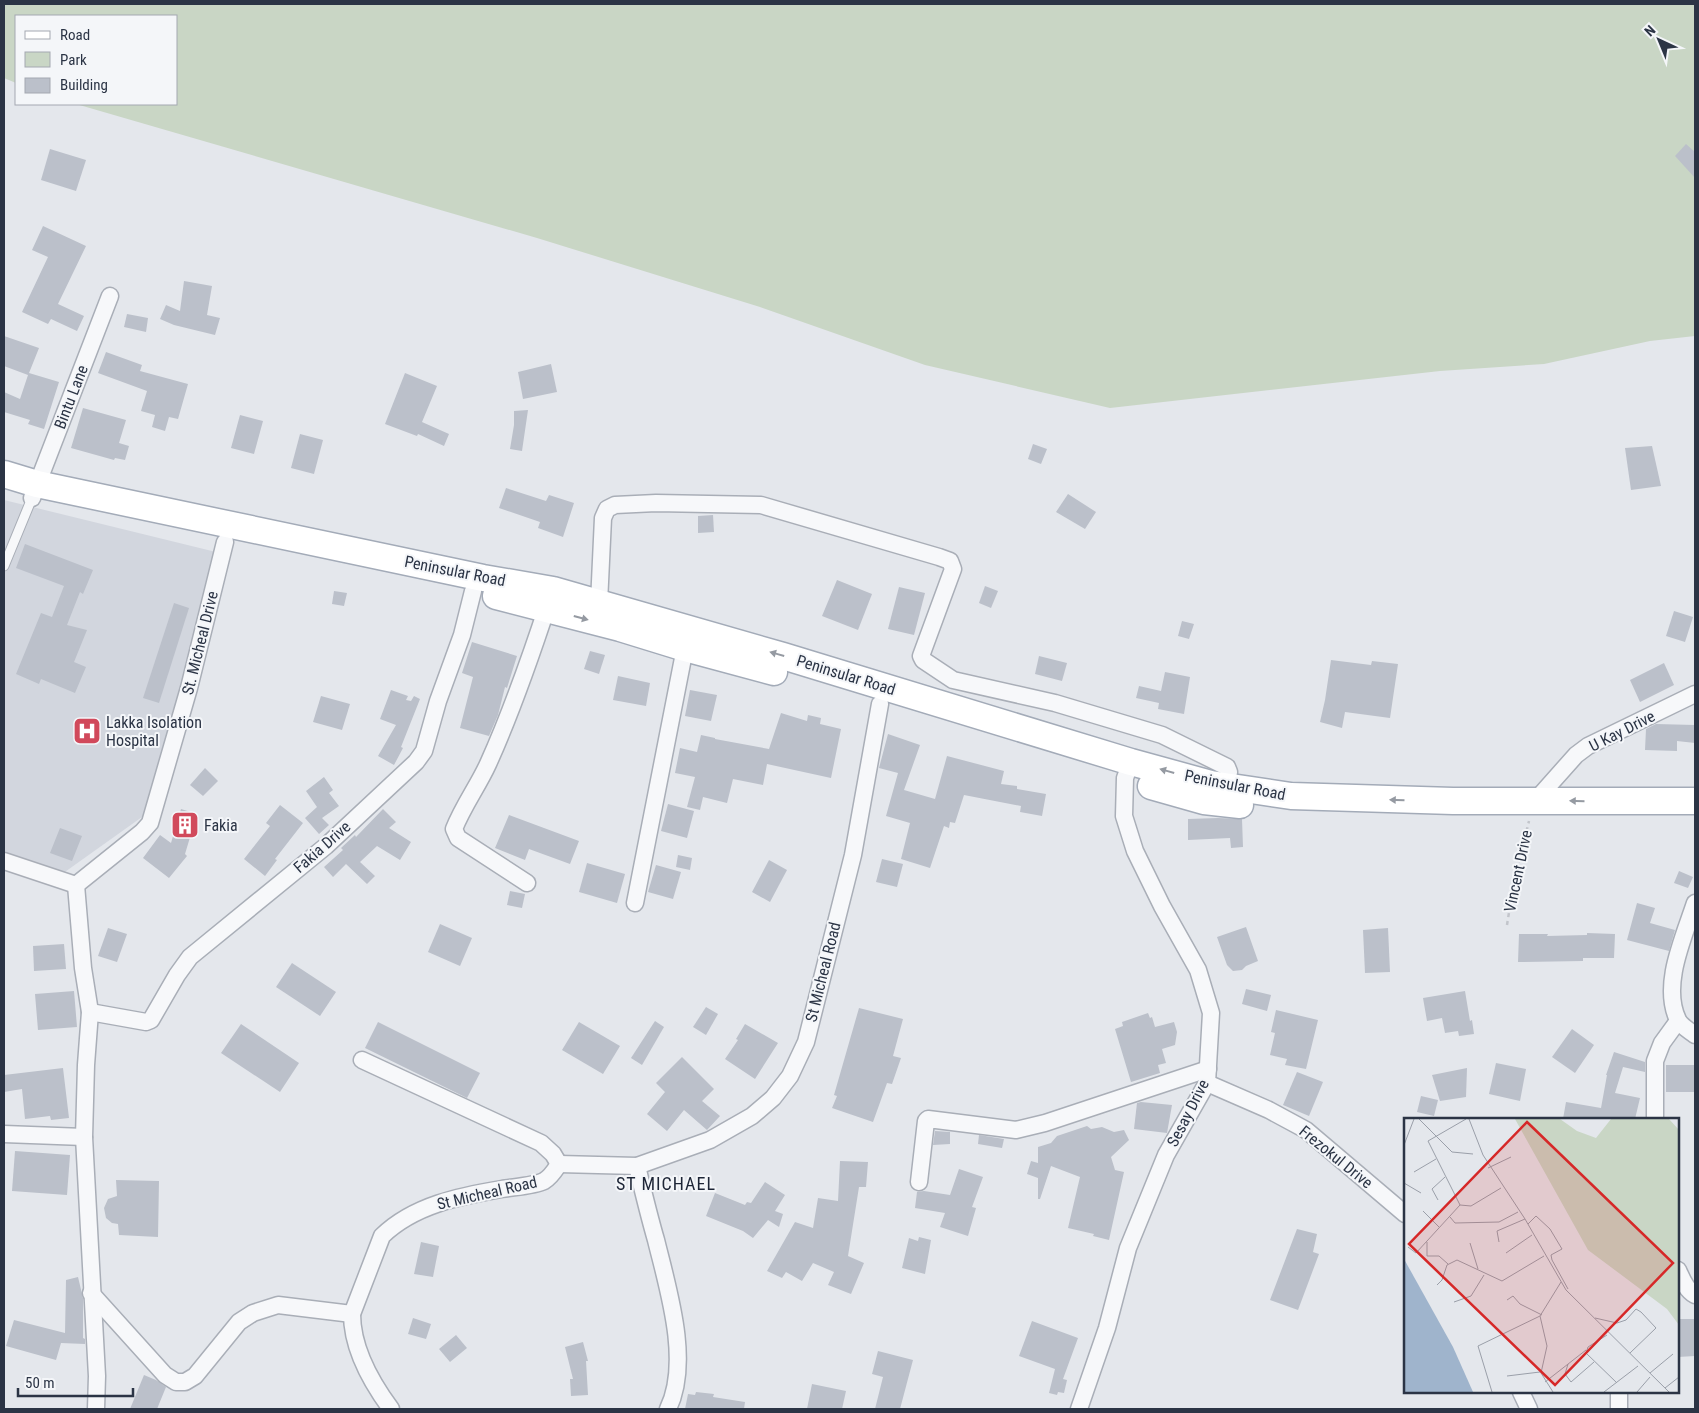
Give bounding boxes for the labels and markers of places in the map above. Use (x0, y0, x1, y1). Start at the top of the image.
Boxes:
place label: Lakka Isolation Hospital (106, 713, 202, 750)
hospital icon: Lakka Isolation Hospital (72, 716, 102, 746)
building icon: Fakia (170, 810, 200, 840)
place label: Fakia (204, 816, 238, 835)

